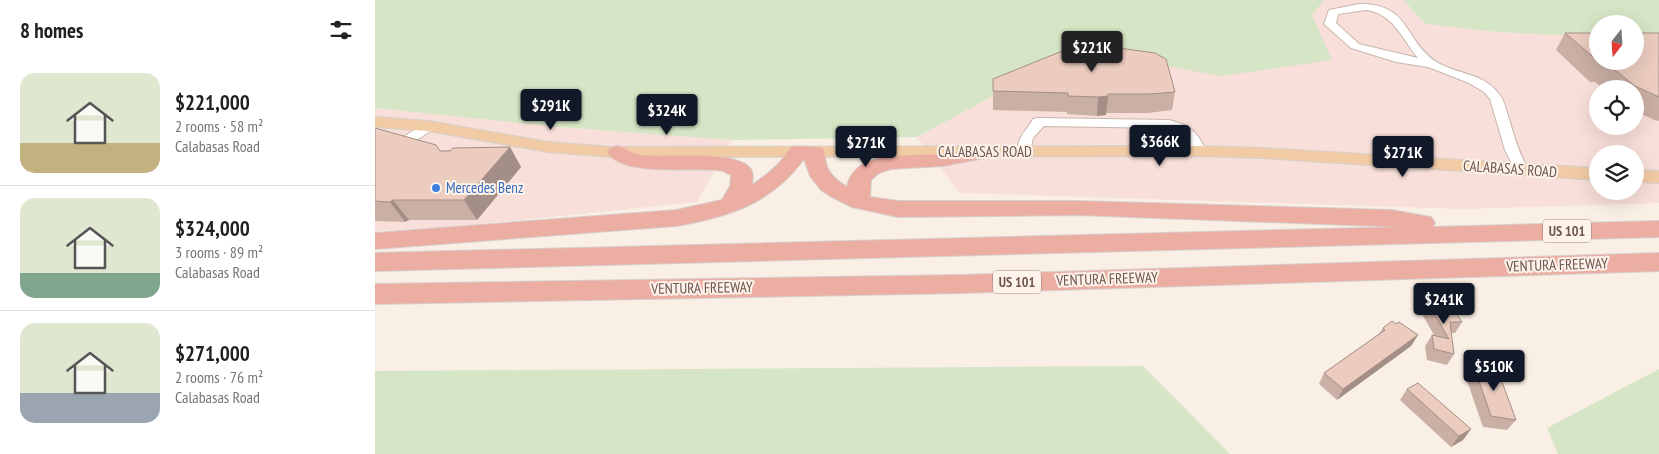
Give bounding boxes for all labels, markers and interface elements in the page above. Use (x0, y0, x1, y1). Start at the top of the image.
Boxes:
north arrow (1589, 15, 1644, 70)
map controls (1589, 15, 1644, 200)
icon: filters (327, 16, 355, 44)
text: 8 homes (20, 17, 83, 44)
pin: $221K (1057, 30, 1127, 73)
text: $221K (1073, 37, 1111, 57)
button: locate (1589, 80, 1644, 135)
pin: $291K (516, 88, 586, 131)
text: $221,000 (175, 89, 250, 116)
icon: home (60, 93, 120, 153)
pin: $324K (632, 94, 702, 136)
text: $291K (532, 95, 570, 115)
text: $324K (648, 100, 686, 120)
text: 2 rooms · 58 m² (175, 116, 263, 136)
pin: $366K (1125, 124, 1195, 167)
pin: $271K (831, 126, 901, 168)
text: $366K (1141, 131, 1179, 151)
text: $271K (847, 132, 885, 152)
text: Calabasas Road (175, 136, 260, 156)
pin: $271K (1368, 136, 1438, 178)
street label: CALABASAS ROAD (938, 142, 1032, 161)
text: $271K (1384, 142, 1422, 162)
button: layers (1589, 145, 1644, 200)
street label: CALABASAS ROAD (1463, 156, 1558, 181)
place label: Mercedes Benz (446, 178, 523, 197)
marker: Mercedes Benz (430, 182, 442, 194)
text: $324,000 (175, 215, 250, 242)
icon: home (60, 218, 120, 278)
road number: US 101 (1543, 220, 1591, 242)
text: 3 rooms · 89 m² (175, 242, 263, 262)
street label: VENTURA FREEWAY (1505, 253, 1608, 276)
text: Calabasas Road (175, 262, 260, 282)
street label: VENTURA FREEWAY (1055, 267, 1158, 290)
road number: US 101 (993, 270, 1041, 294)
street label: VENTURA FREEWAY (650, 277, 753, 298)
pin: $241K (1409, 282, 1479, 325)
text: $241K (1425, 289, 1463, 309)
text: $271,000 (175, 340, 250, 367)
icon: home (60, 343, 120, 403)
pin: $510K (1459, 350, 1529, 392)
text: $510K (1475, 356, 1513, 376)
text: 2 rooms · 76 m² (175, 367, 263, 387)
text: Calabasas Road (175, 387, 260, 407)

